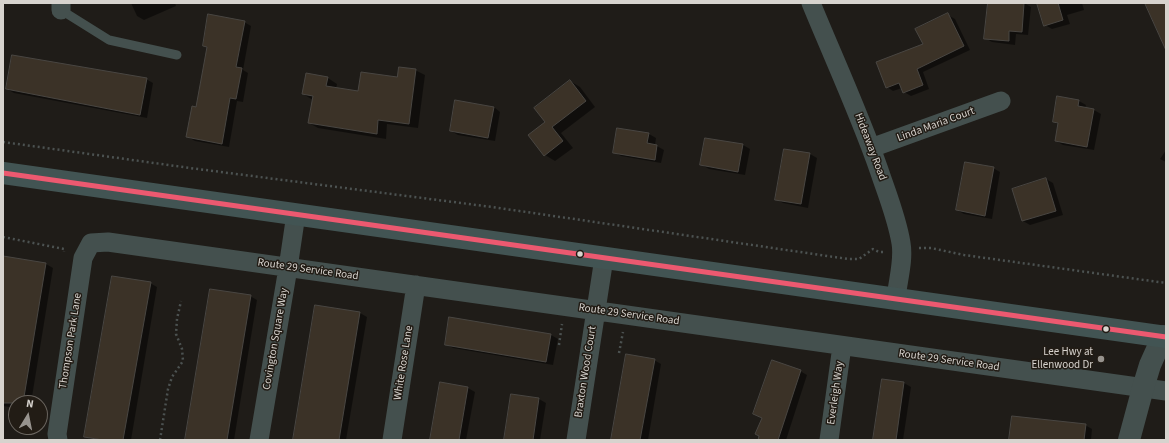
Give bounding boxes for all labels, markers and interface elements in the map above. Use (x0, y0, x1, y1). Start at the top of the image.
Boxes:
street label: Linda Maria Court (895, 105, 977, 145)
street label: Hideaway Road (851, 111, 889, 183)
unlabelled marker (575, 249, 585, 259)
street label: Route 29 Service Road (257, 256, 359, 284)
street label: Covington Square Way (261, 287, 291, 391)
street label: Thompson Park Lane (57, 292, 85, 390)
street label: Route 29 Service Road (578, 301, 680, 329)
unlabelled marker (1101, 324, 1111, 334)
street label: White Rose Lane (392, 325, 416, 401)
street label: Braxton Wood Court (572, 325, 600, 419)
place label: Lee Hwy at Ellenwood Dr (1031, 346, 1093, 372)
street label: Route 29 Service Road (898, 347, 1000, 375)
marker: Lee Hwy at Ellenwood Dr (1096, 354, 1106, 364)
street label: Everleigh Way (825, 360, 847, 426)
north arrow (8, 395, 48, 435)
text: N (25, 396, 35, 412)

